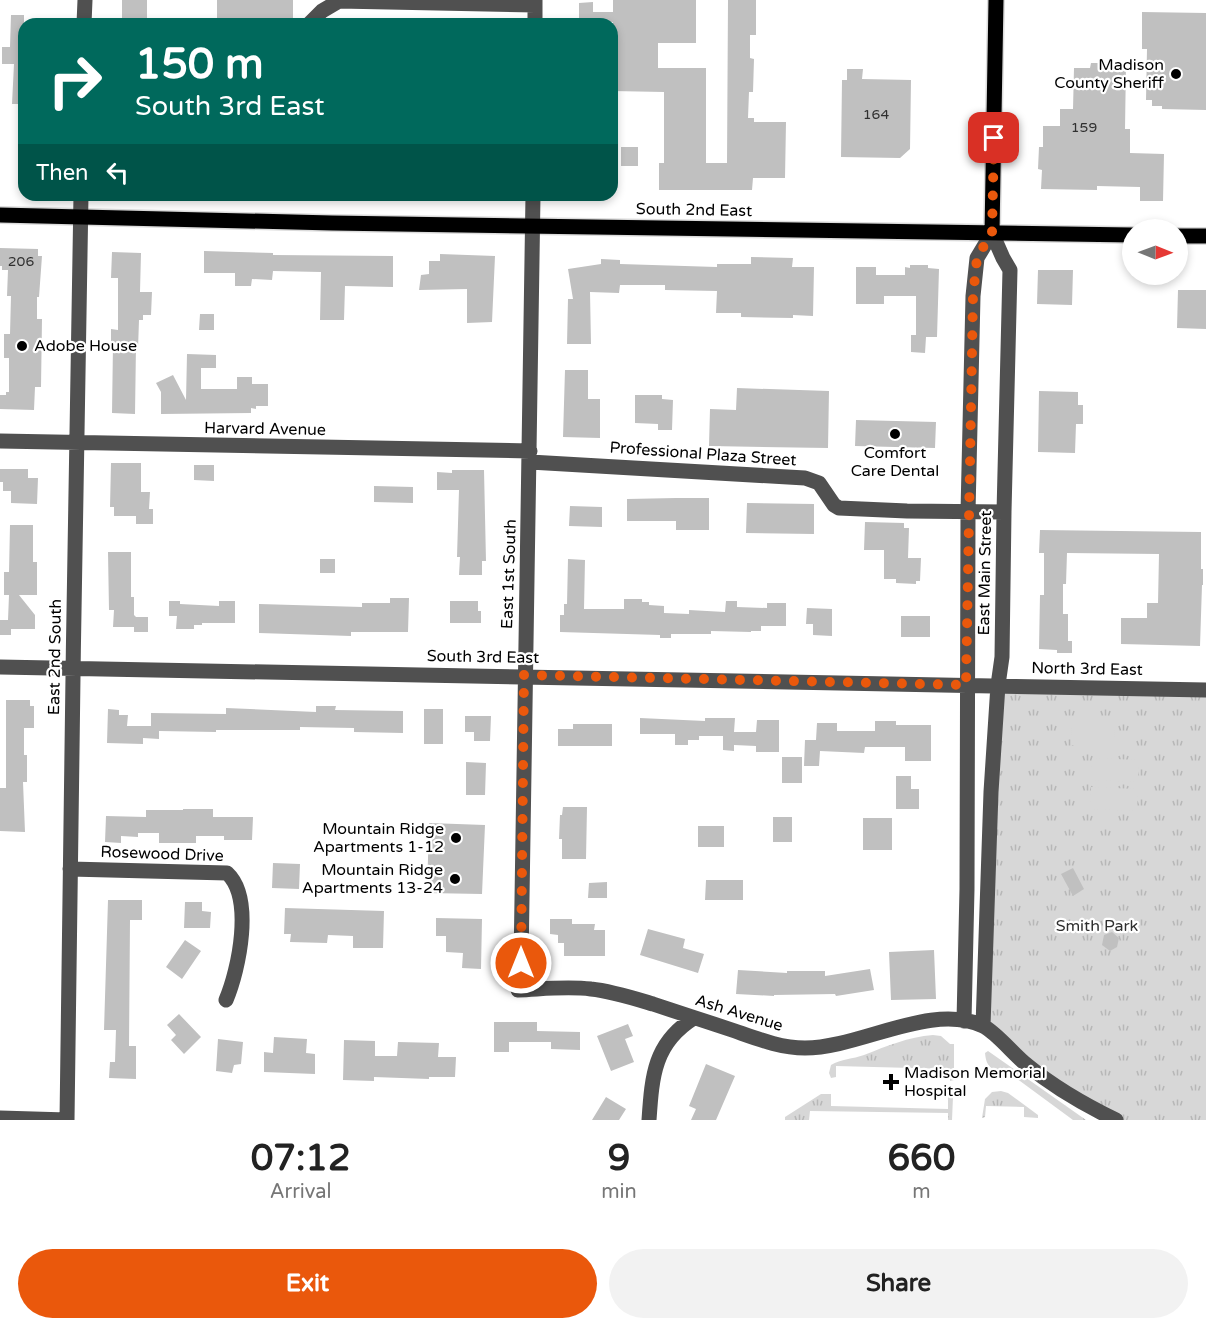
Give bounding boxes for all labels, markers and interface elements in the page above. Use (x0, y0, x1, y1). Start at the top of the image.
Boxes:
text: 150 m (135, 39, 264, 90)
icon: right (36, 42, 114, 120)
place label: Madison County Sheriff (1054, 55, 1165, 93)
marker: Madison County Sheriff (1169, 67, 1183, 81)
text: South 3rd East (135, 90, 325, 123)
house number: 164 (863, 106, 889, 123)
pin (968, 112, 1019, 163)
house number: 159 (1071, 119, 1097, 136)
icon: arrive (977, 121, 1010, 154)
icon: left (101, 156, 134, 189)
text: Then (36, 160, 89, 186)
street label: South 2nd East (636, 199, 752, 221)
north arrow (1122, 219, 1188, 285)
map controls (1122, 219, 1188, 285)
house number: 206 (8, 253, 34, 270)
place label: Adobe House (34, 336, 137, 356)
marker: Adobe House (15, 339, 29, 353)
street label: Harvard Avenue (204, 418, 326, 440)
marker: Comfort Care Dental (888, 427, 902, 441)
street label: Professional Plaza Street (609, 437, 797, 471)
place label: Comfort Care Dental (851, 443, 939, 481)
street label: East Main Street (974, 510, 996, 636)
street label: East 1st South (497, 519, 521, 629)
street label: East 2nd South (44, 599, 66, 715)
street label: South 3rd East (427, 646, 539, 668)
street label: North 3rd East (1031, 658, 1143, 680)
place label: Mountain Ridge Apartments 1-12 (313, 819, 444, 857)
marker: Mountain Ridge Apartments 1-12 (449, 831, 463, 845)
street label: Rosewood Drive (100, 842, 224, 866)
place label: Mountain Ridge Apartments 13-24 (302, 860, 443, 898)
marker: Mountain Ridge Apartments 13-24 (448, 872, 462, 886)
park label: Smith Park (1056, 916, 1139, 936)
position arrow (489, 931, 553, 995)
street label: Ash Avenue (693, 990, 785, 1036)
place label: Madison Memorial Hospital (904, 1063, 1046, 1101)
marker: Madison Memorial Hospital (882, 1073, 900, 1091)
text: 07:12 (251, 1137, 351, 1180)
text: 9 (608, 1137, 630, 1180)
text: 660 (887, 1137, 955, 1180)
text: Arrival (270, 1180, 332, 1204)
text: min (601, 1180, 637, 1204)
text: m (912, 1180, 931, 1204)
button: Exit (18, 1249, 597, 1318)
button: Share (609, 1249, 1188, 1318)

